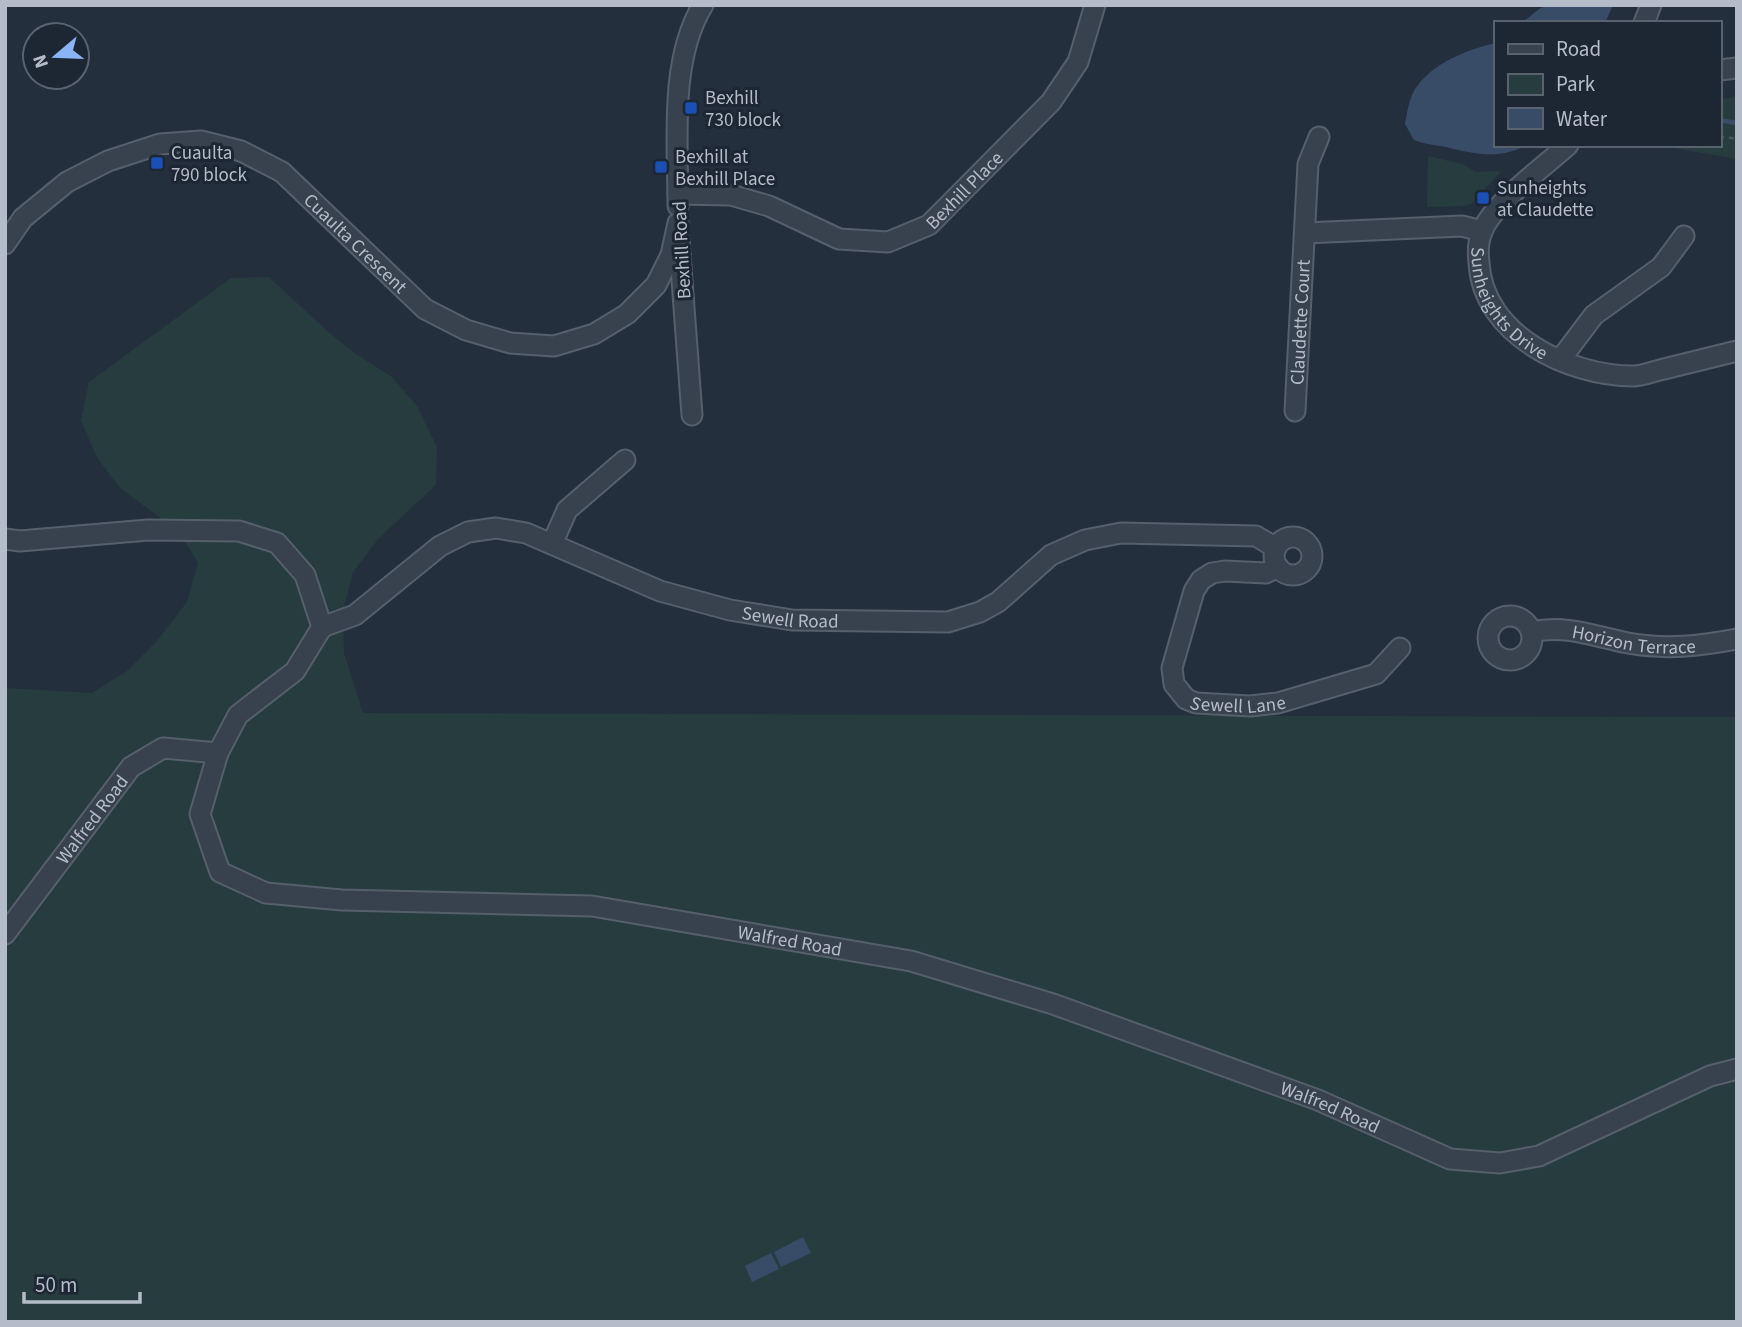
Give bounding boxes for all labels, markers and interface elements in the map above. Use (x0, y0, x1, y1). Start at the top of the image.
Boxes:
north arrow (21, 21, 91, 91)
legend (1494, 21, 1721, 147)
text: Road (1556, 34, 1601, 64)
text: N (27, 51, 56, 71)
text: Park (1556, 69, 1596, 99)
place label: Bexhill 730 block (705, 85, 781, 134)
marker: Bexhill 730 block (683, 100, 699, 116)
text: Water (1556, 104, 1608, 134)
place label: Cuaulta 790 block (171, 140, 247, 189)
place label: Bexhill at Bexhill Place (675, 144, 775, 193)
street label: Bexhill Place (920, 146, 1010, 236)
marker: Cuaulta 790 block (149, 155, 165, 171)
marker: Bexhill at Bexhill Place (653, 159, 669, 175)
place label: Sunheights at Claudette (1497, 175, 1594, 224)
street label: Cuaulta Crescent (297, 188, 413, 301)
marker: Sunheights at Claudette (1475, 190, 1491, 206)
street label: Bexhill Road (666, 200, 699, 300)
street label: Sunheights Drive (1463, 247, 1552, 367)
street label: Claudette Court (1284, 258, 1318, 386)
street label: Sewell Road (740, 600, 839, 636)
street label: Horizon Terrace (1570, 619, 1697, 662)
street label: Sewell Lane (1185, 689, 1289, 721)
street label: Walfred Road (50, 770, 136, 870)
street label: Walfred Road (735, 919, 844, 964)
street label: Walfred Road (1276, 1075, 1384, 1141)
scale bar (24, 1260, 140, 1304)
text: 50 m (35, 1270, 77, 1300)

